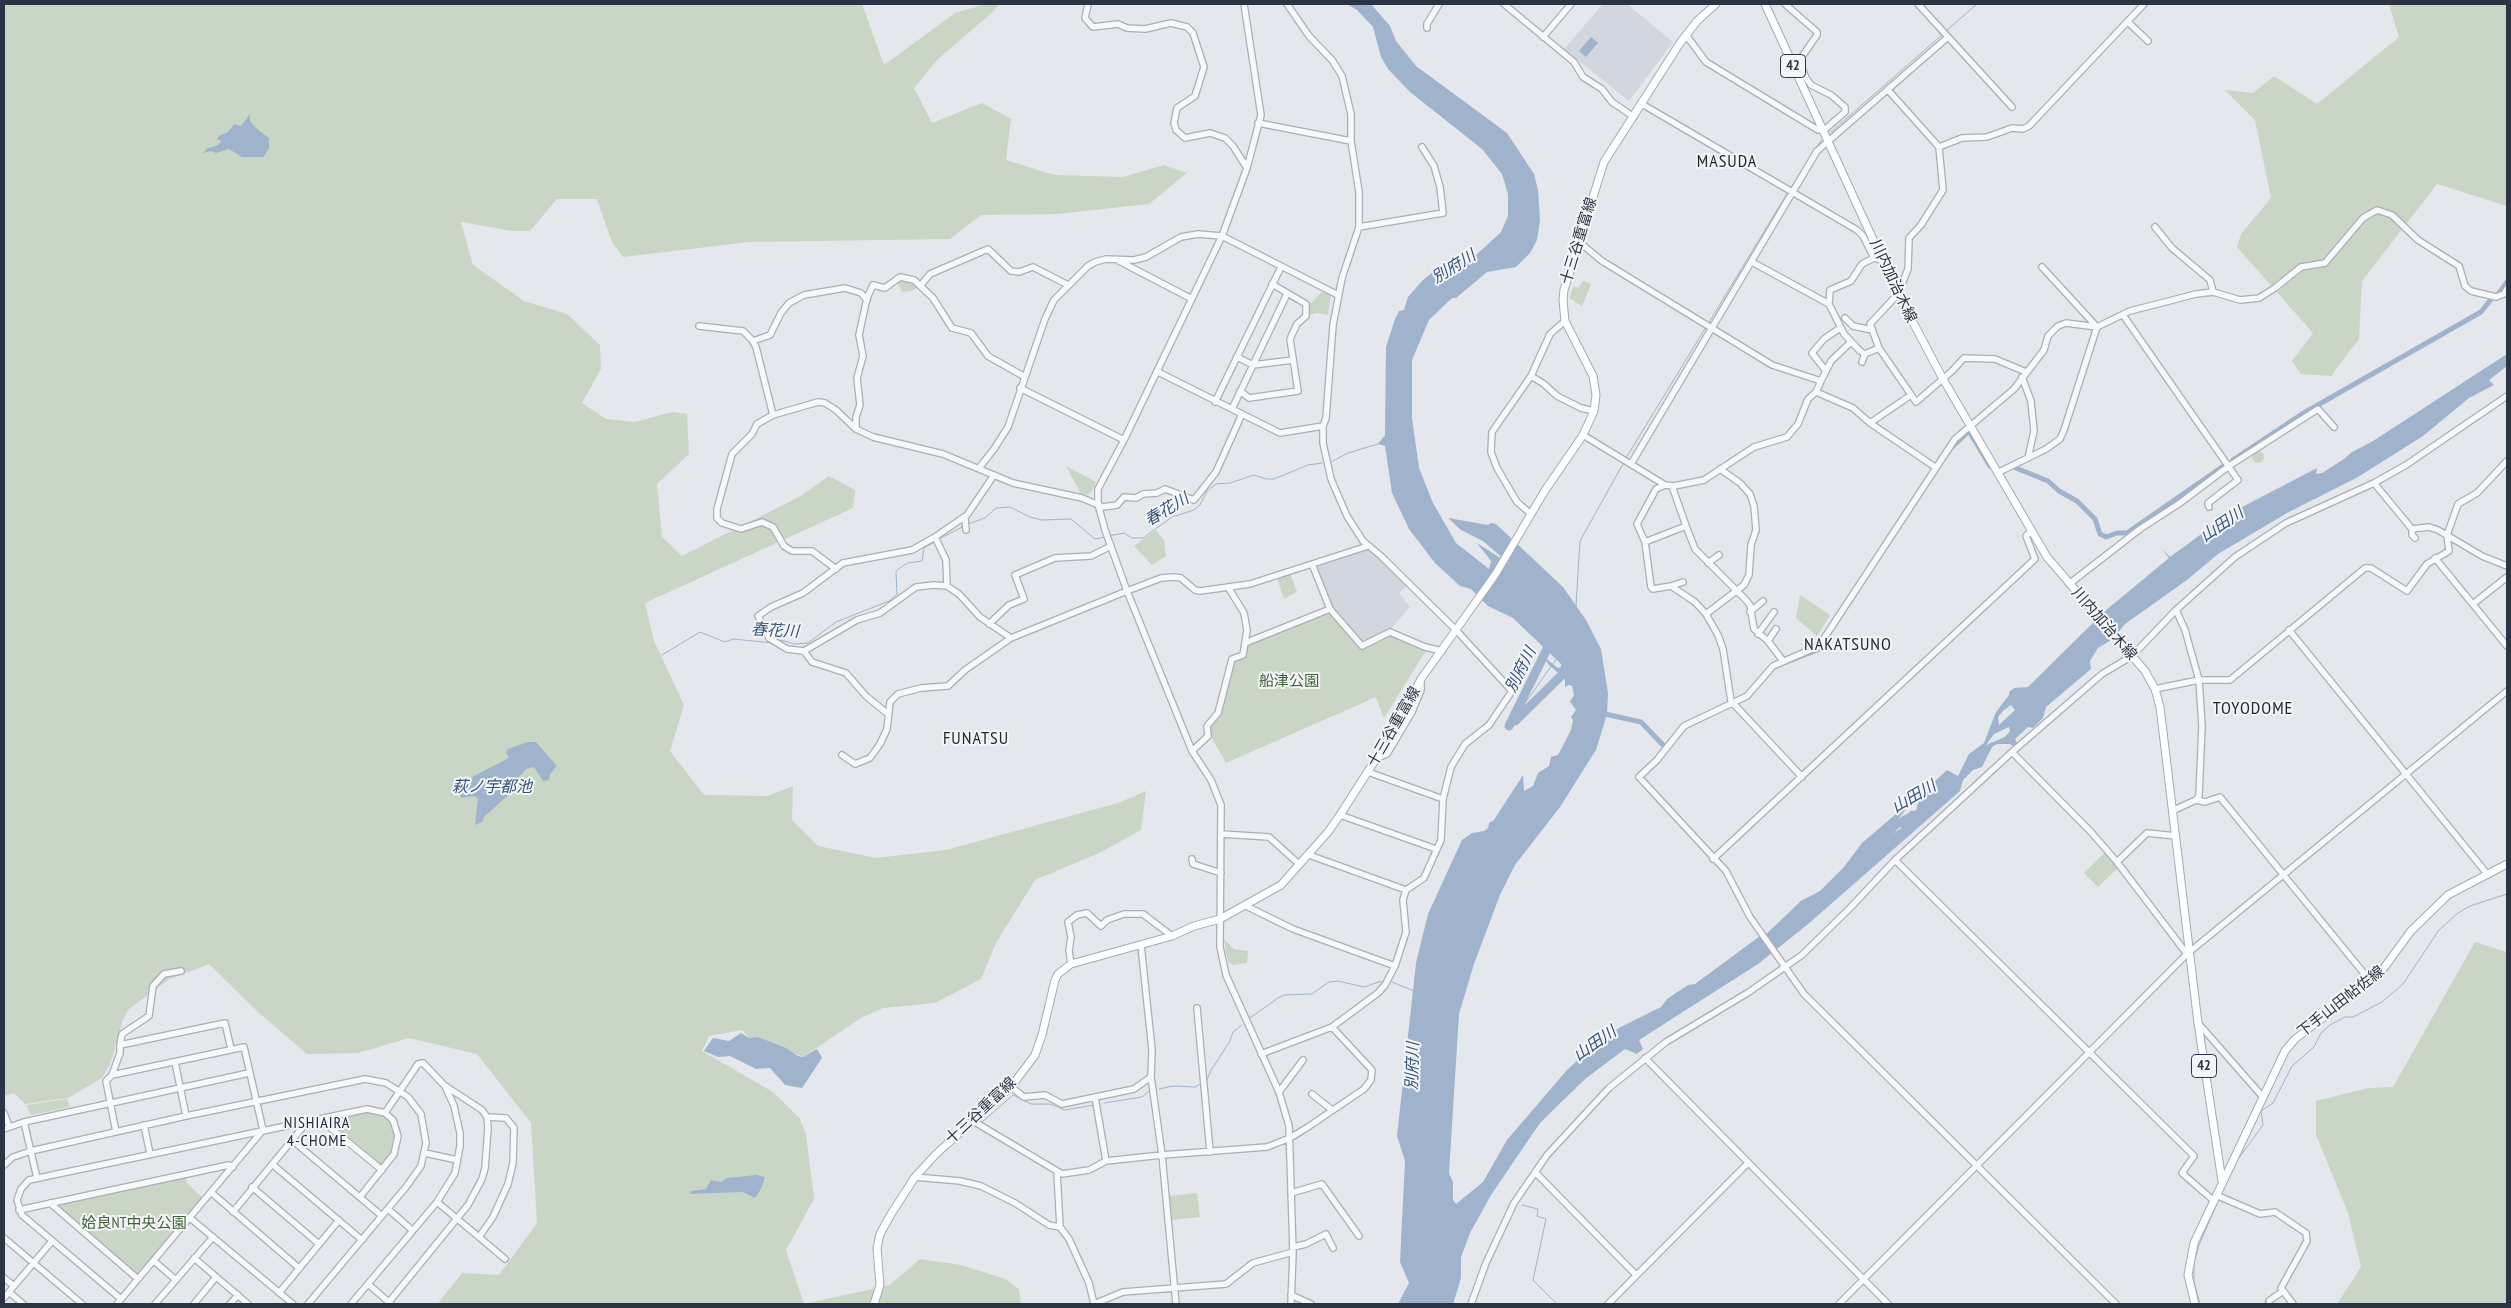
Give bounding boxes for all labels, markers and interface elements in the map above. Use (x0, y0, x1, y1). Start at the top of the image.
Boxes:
road number: 42 (1780, 54, 1806, 78)
district label: MASUDA (1696, 151, 1758, 173)
street label: 十三谷重富線 (1557, 195, 1601, 287)
street label: 川内加治木線 (1866, 236, 1920, 326)
water label: 別府川 (1429, 246, 1479, 288)
water label: 春花川 (1141, 489, 1193, 531)
water label: 山田川 (2197, 504, 2247, 546)
street label: 川内加治木線 (2068, 584, 2140, 664)
water label: 春花川 (751, 620, 799, 642)
district label: NAKATSUNO (1803, 634, 1893, 656)
water label: 別府川 (1502, 644, 1540, 696)
park label: 船津公園 (1259, 673, 1319, 691)
street label: 十三谷重富線 (1364, 684, 1424, 770)
district label: TOYODOME (2212, 698, 2294, 720)
district label: FUNATSU (942, 728, 1010, 750)
water label: 萩ノ宇都池 (452, 777, 532, 797)
water label: 山田川 (1888, 777, 1940, 817)
street label: 下手山田帖佐線 (2294, 963, 2388, 1041)
water label: 山田川 (1570, 1022, 1620, 1066)
water label: 別府川 (1403, 1042, 1423, 1090)
road number: 42 (2192, 1054, 2216, 1078)
street label: 十三谷重富線 (942, 1074, 1020, 1148)
district label: NISHIAIRA 4-CHOME (283, 1113, 351, 1151)
park label: 姶良NT中央公園 (82, 1215, 186, 1233)

